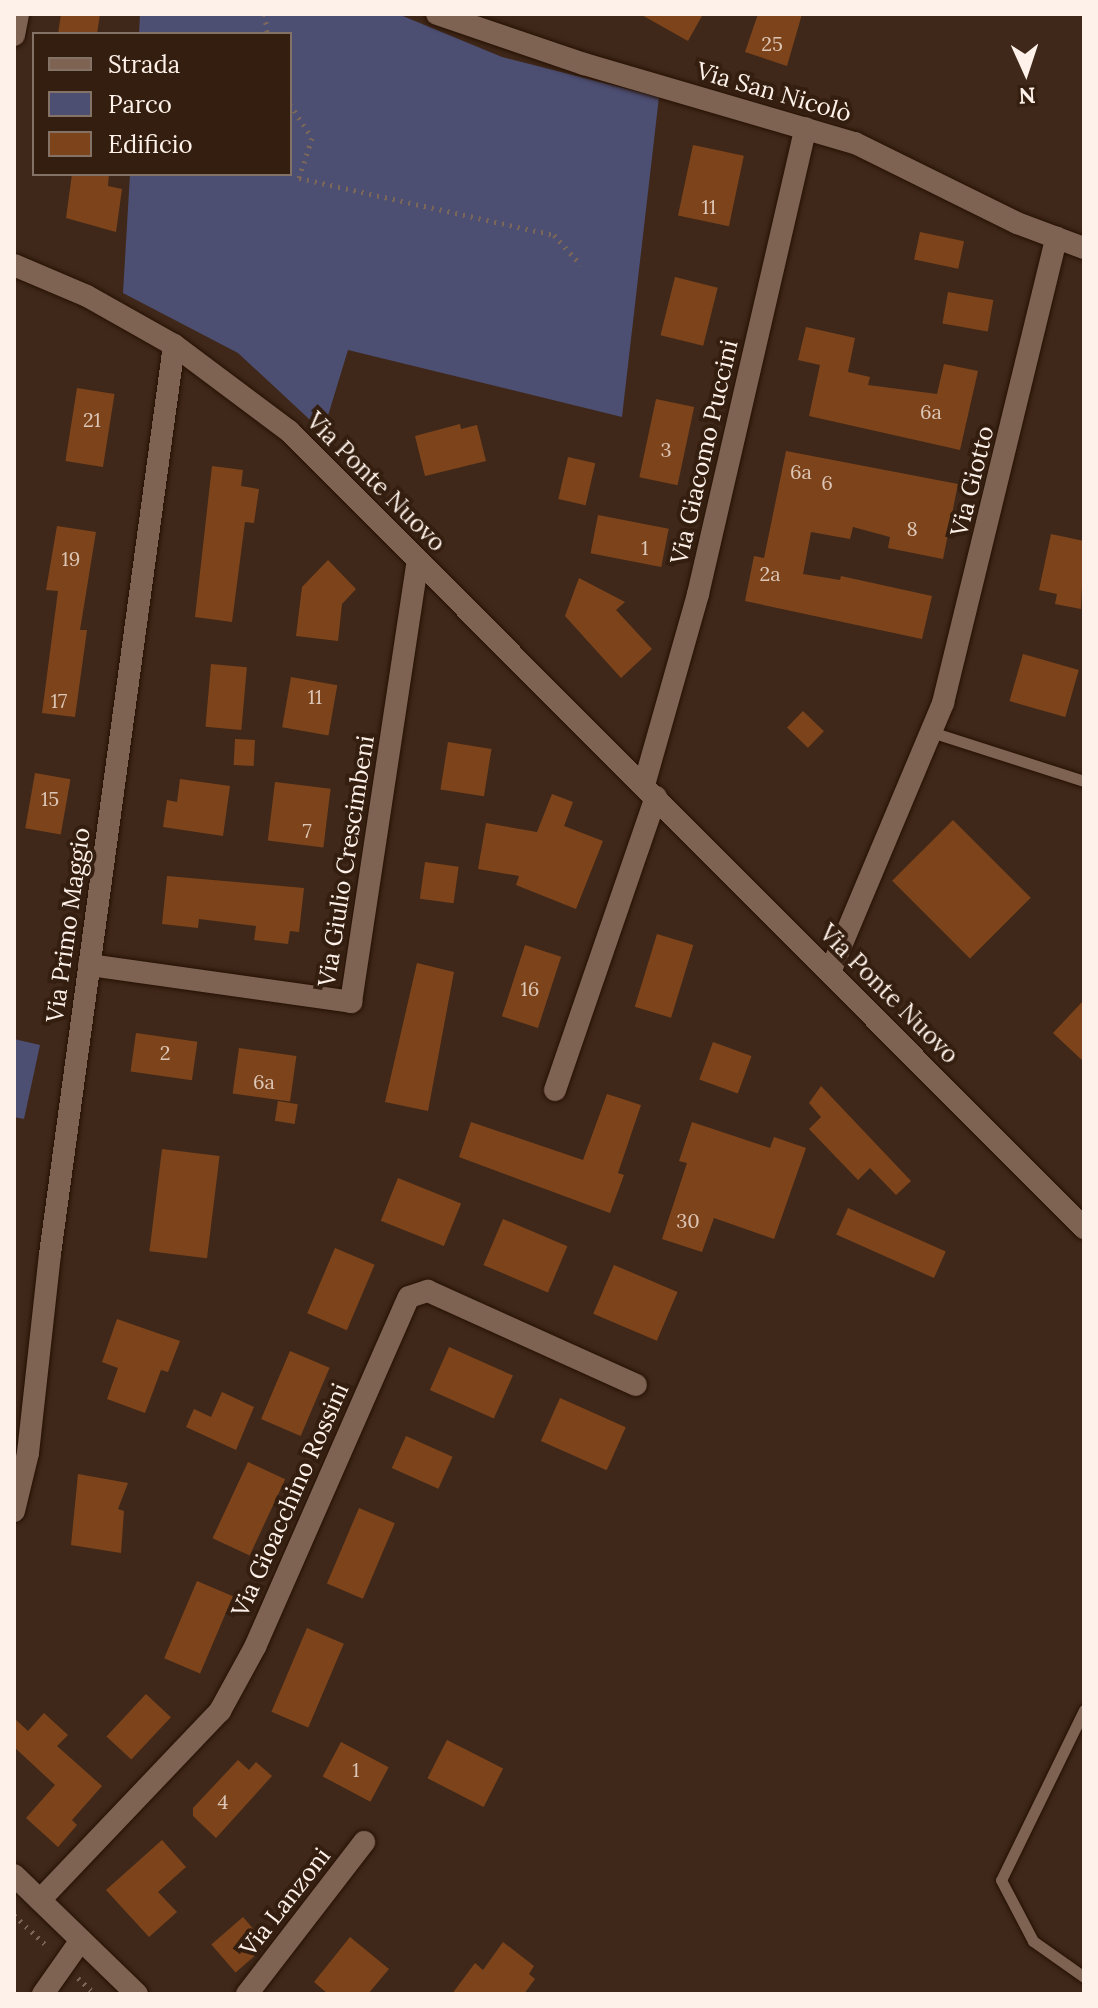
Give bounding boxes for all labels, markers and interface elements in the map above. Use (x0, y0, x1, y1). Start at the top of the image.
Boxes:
house number: 25 (761, 31, 783, 55)
legend (32, 32, 292, 176)
north arrow (986, 32, 1066, 112)
text: Strada (108, 49, 180, 80)
street label: Via San Nicolò (693, 56, 855, 128)
text: N (1018, 82, 1036, 110)
text: Parco (108, 89, 172, 120)
text: Edificio (108, 129, 193, 160)
house number: 11 (702, 194, 716, 218)
street label: Via Giacomo Puccini (664, 337, 744, 567)
house number: 6a (920, 399, 942, 423)
house number: 21 (83, 407, 101, 431)
street label: Via Ponte Nuovo (301, 407, 451, 557)
street label: Via Giotto (944, 423, 1000, 539)
house number: 3 (660, 437, 672, 461)
house number: 6a (790, 459, 812, 483)
house number: 6 (821, 470, 833, 494)
house number: 8 (906, 516, 918, 540)
house number: 1 (641, 535, 649, 559)
house number: 19 (62, 546, 80, 570)
house number: 2a (759, 561, 781, 585)
house number: 11 (308, 684, 322, 708)
house number: 17 (51, 688, 67, 712)
street label: Via Giulio Crescimbeni (312, 733, 380, 989)
house number: 15 (41, 786, 59, 810)
house number: 7 (302, 818, 312, 842)
street label: Via Primo Maggio (40, 826, 96, 1024)
street label: Via Ponte Nuovo (814, 919, 964, 1069)
house number: 16 (521, 976, 539, 1000)
house number: 2 (160, 1040, 170, 1064)
house number: 6a (253, 1069, 275, 1093)
house number: 30 (676, 1208, 700, 1232)
street label: Via Gioacchino Rossini (225, 1379, 355, 1621)
house number: 1 (352, 1757, 360, 1781)
house number: 4 (218, 1789, 228, 1813)
street label: Via Lanzoni (234, 1842, 336, 1962)

